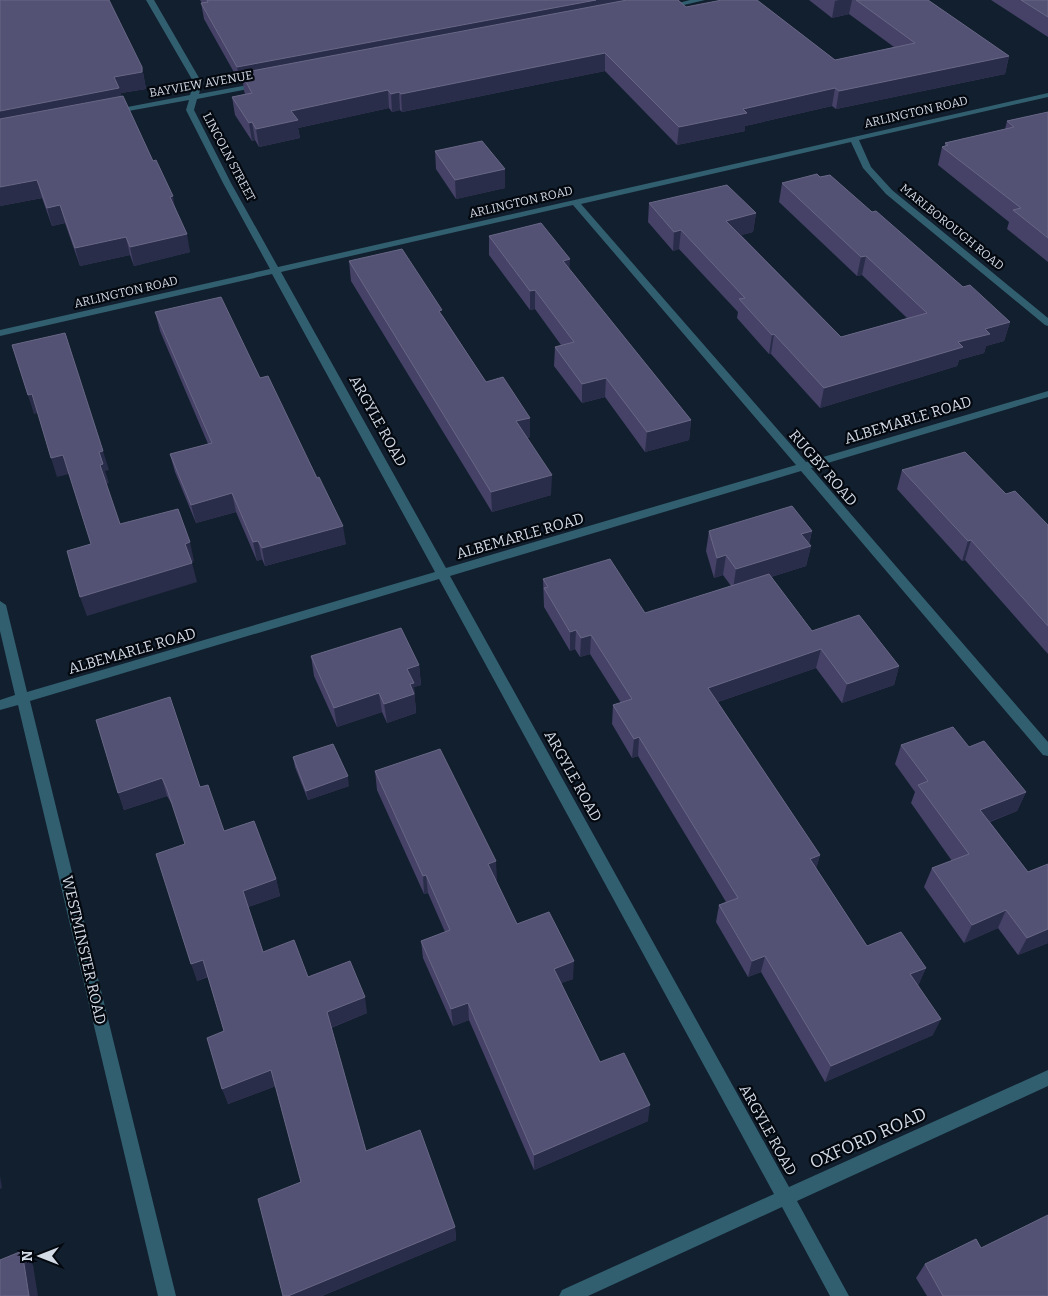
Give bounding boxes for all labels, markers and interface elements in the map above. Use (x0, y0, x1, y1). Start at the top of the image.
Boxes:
street label: BAYVIEW AVENUE (148, 68, 254, 100)
street label: ARLINGTON ROAD (863, 93, 969, 131)
street label: LINCOLN STREET (200, 110, 258, 204)
street label: MARLBOROUGH ROAD (897, 181, 1007, 273)
street label: ARLINGTON ROAD (468, 183, 574, 221)
street label: ARLINGTON ROAD (73, 273, 179, 311)
street label: ARGYLE ROAD (346, 372, 410, 470)
street label: ALBEMARLE ROAD (842, 392, 974, 448)
street label: RUGBY ROAD (785, 426, 861, 510)
street label: ALBEMARLE ROAD (454, 509, 586, 563)
street label: ALBEMARLE ROAD (66, 624, 198, 678)
street label: ARGYLE ROAD (541, 727, 605, 825)
street label: WESTMINSTER ROAD (58, 874, 110, 1026)
street label: ARGYLE ROAD (736, 1081, 800, 1179)
street label: OXFORD ROAD (806, 1102, 930, 1174)
north arrow (15, 1231, 65, 1281)
text: N (19, 1250, 36, 1261)

